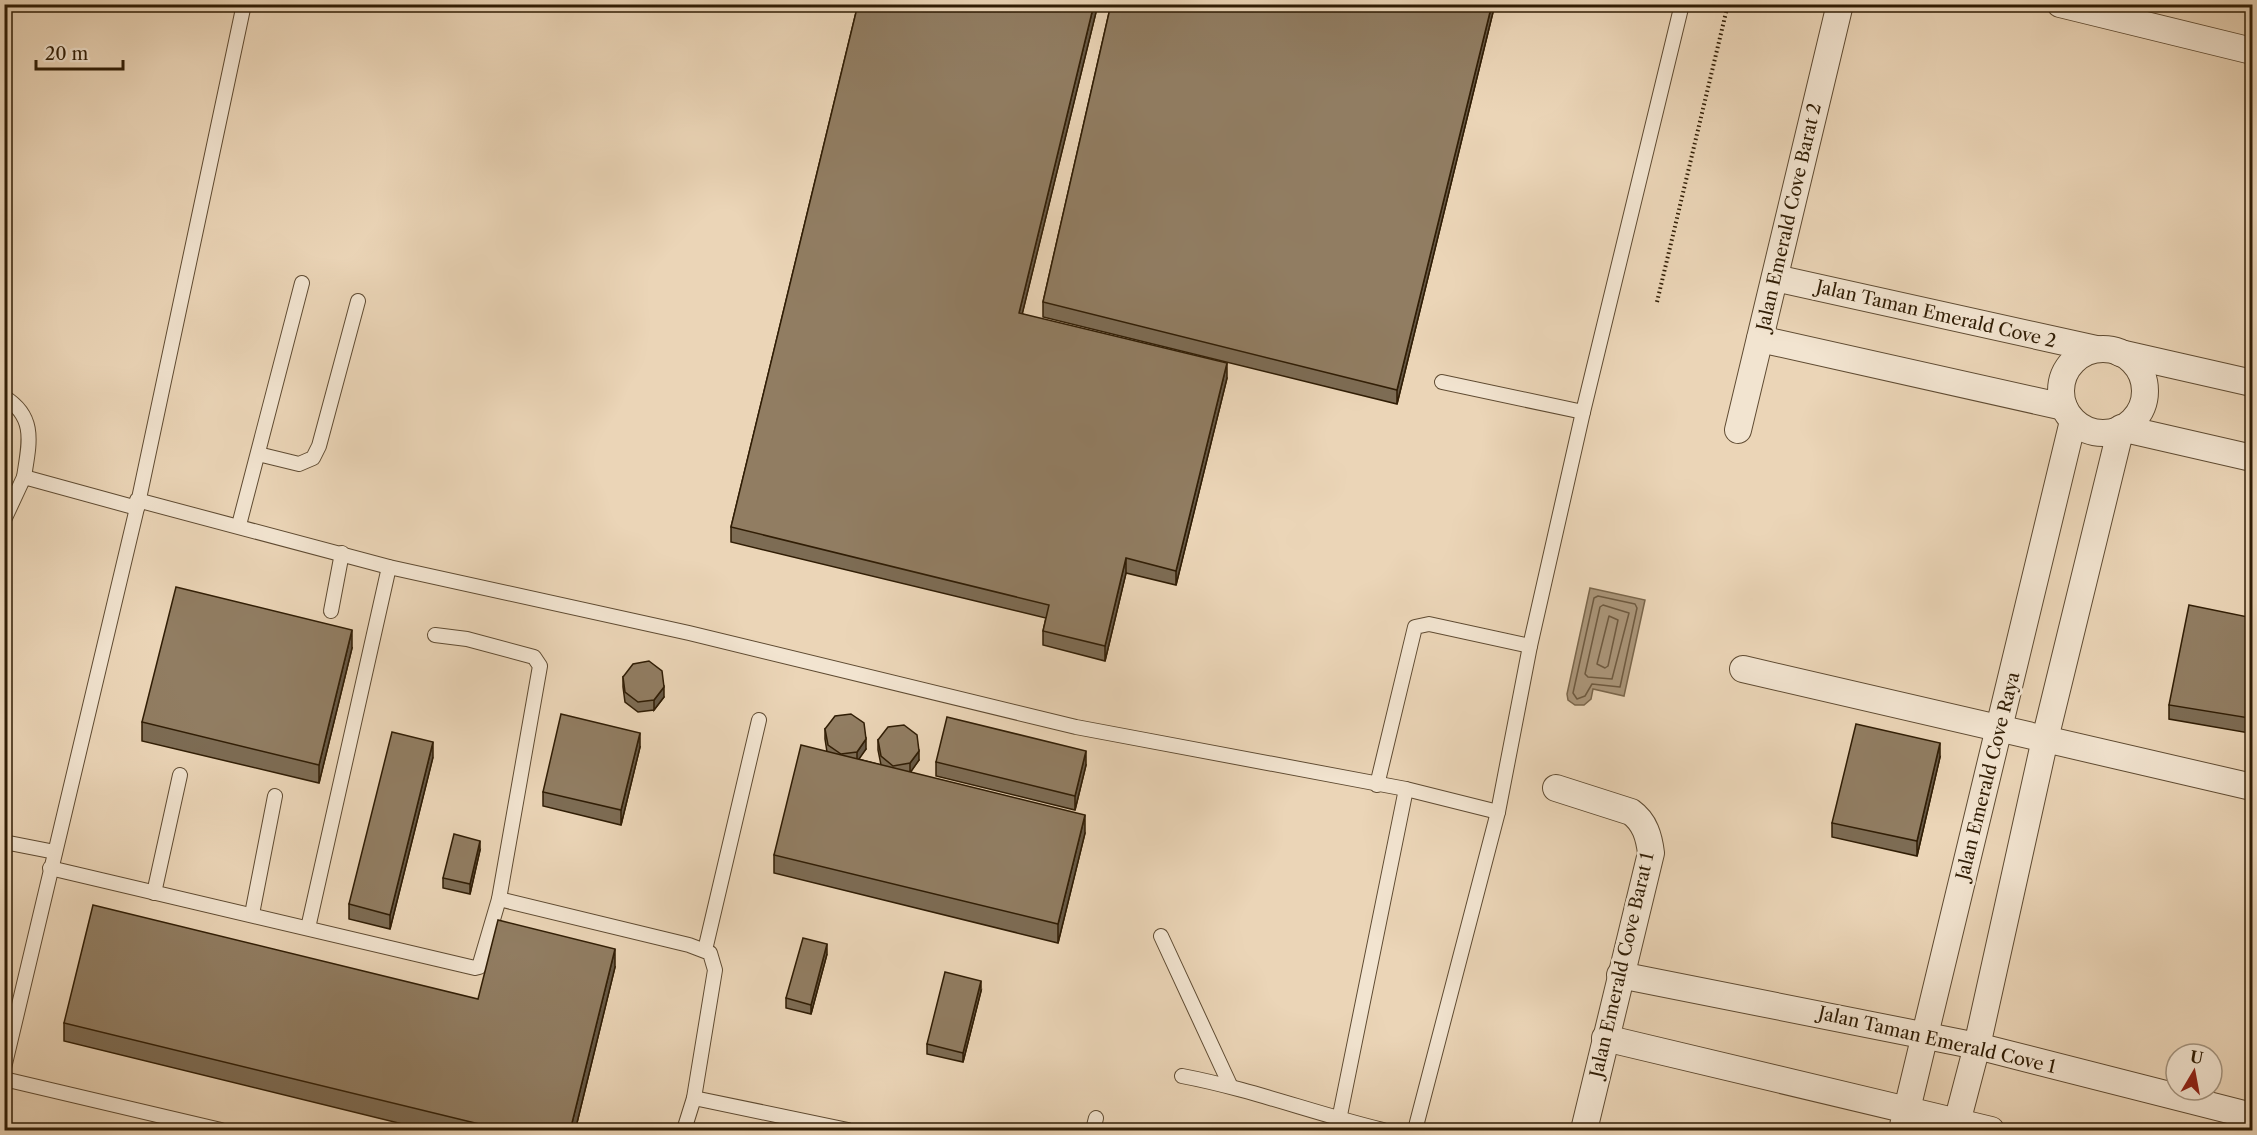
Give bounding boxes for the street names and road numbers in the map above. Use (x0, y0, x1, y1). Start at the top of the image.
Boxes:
street label: Jalan Emerald Cove Barat 2 (1751, 101, 1826, 336)
street label: Jalan Taman Emerald Cove 2 (1811, 275, 2058, 352)
street label: Jalan Emerald Cove Raya (1951, 669, 2025, 885)
street label: Jalan Emerald Cove Barat 1 (1585, 850, 1659, 1083)
street label: Jalan Taman Emerald Cove 1 (1813, 1001, 2058, 1078)

